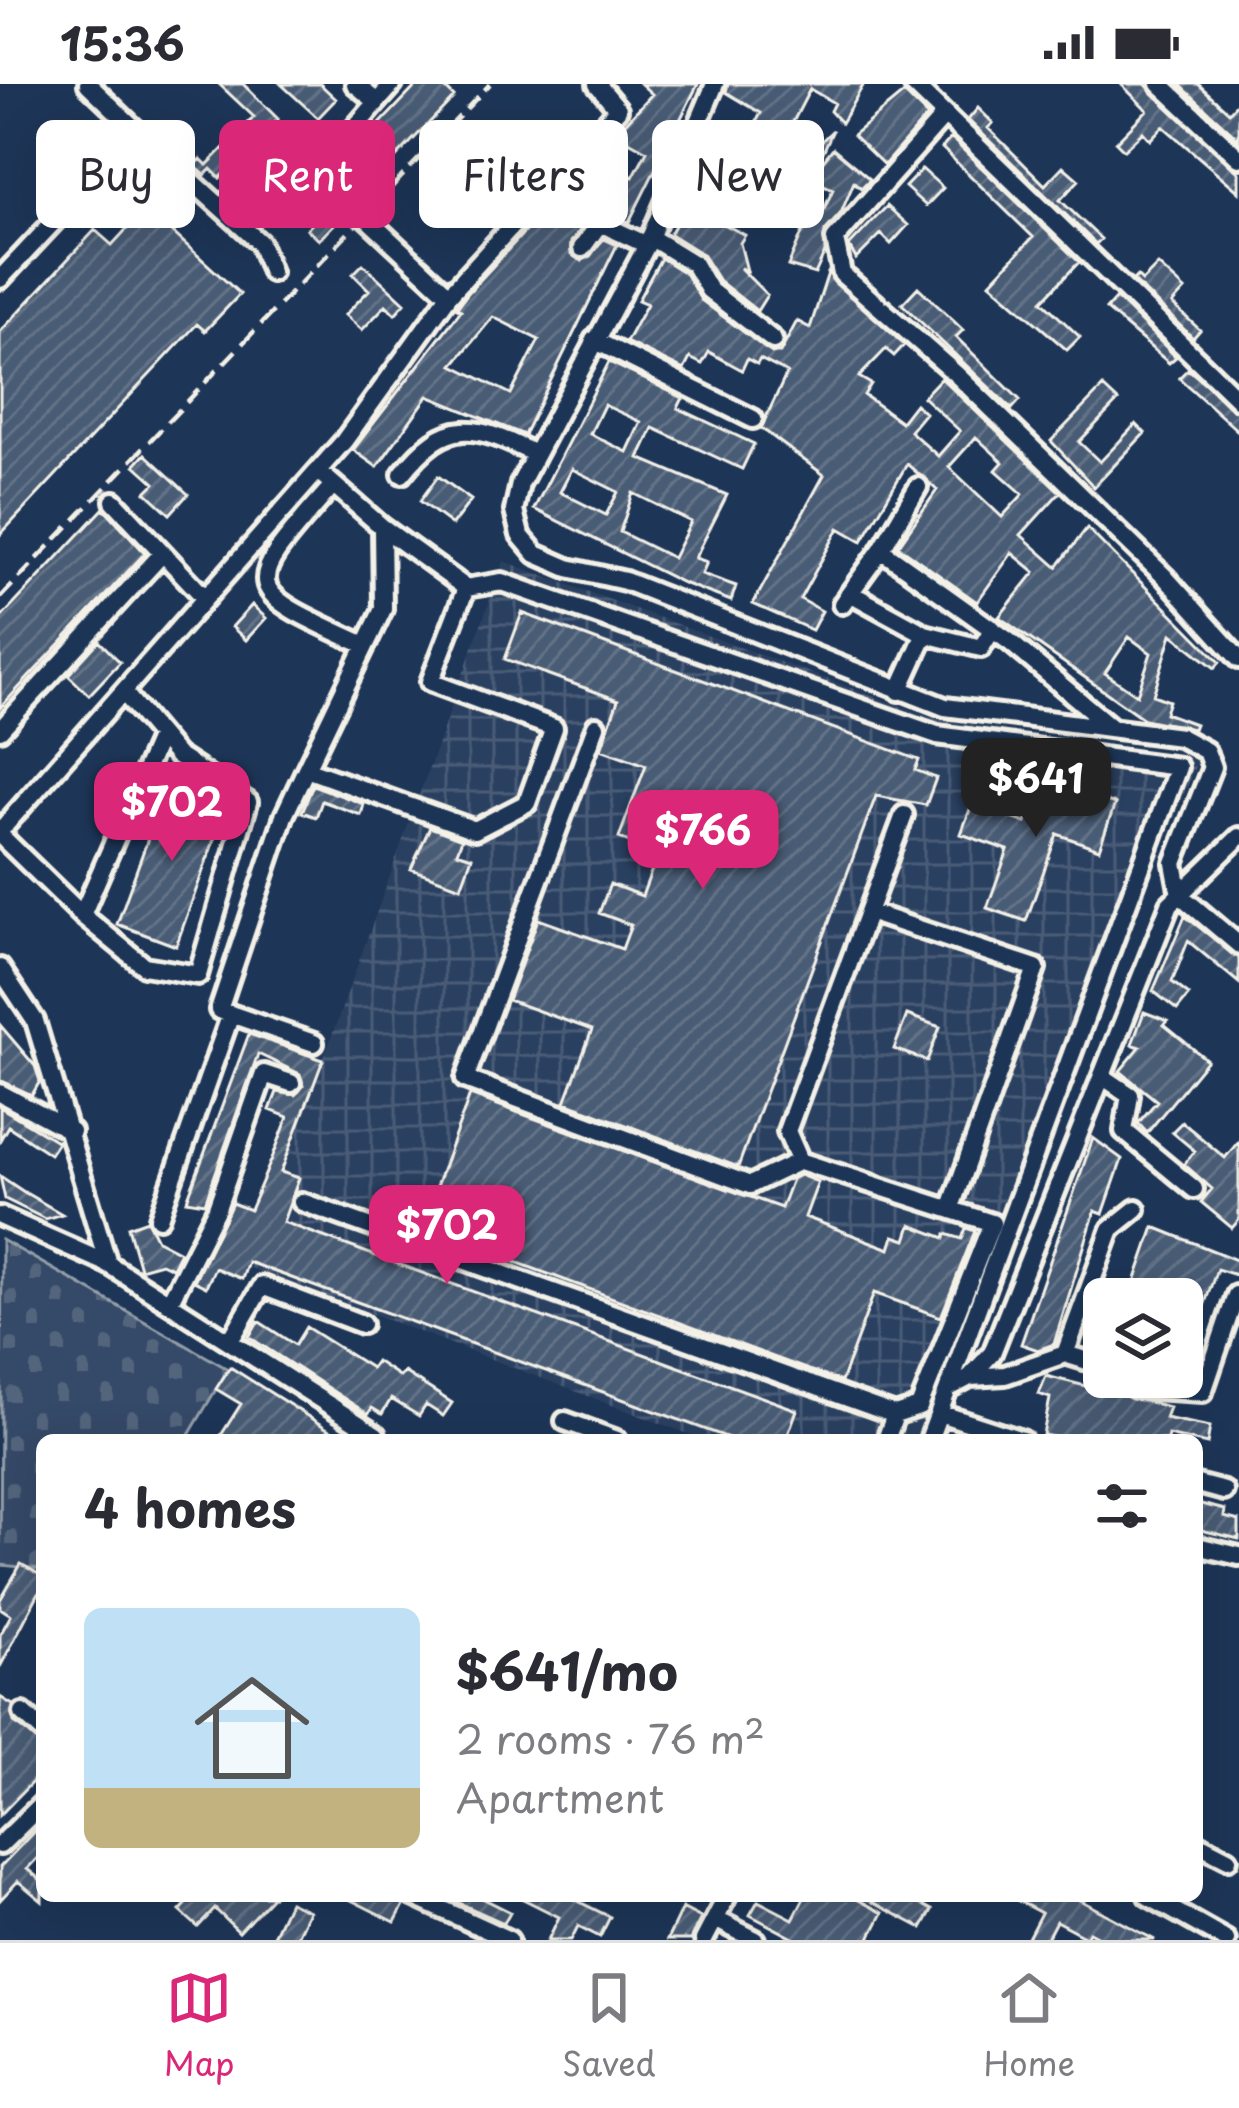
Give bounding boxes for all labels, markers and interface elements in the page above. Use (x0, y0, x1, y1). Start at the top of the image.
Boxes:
text: 15:36 (60, 8, 185, 76)
chip: Buy (36, 120, 195, 228)
chip: Rent (219, 120, 395, 228)
chip: Filters (419, 120, 628, 228)
chip: New (652, 120, 824, 228)
pin: $641 (965, 738, 1107, 840)
text: $641 (988, 747, 1084, 806)
pin: $702 (101, 762, 243, 864)
text: $702 (121, 771, 223, 830)
pin: $766 (632, 790, 774, 892)
text: $766 (655, 799, 751, 858)
pin: $702 (376, 1185, 518, 1287)
text: $702 (396, 1194, 498, 1253)
map controls (1083, 1278, 1203, 1398)
button: layers (1083, 1278, 1203, 1398)
text: 4 homes (84, 1468, 296, 1545)
icon: filters (1089, 1473, 1155, 1539)
text: $641/mo (456, 1631, 678, 1708)
icon: home (180, 1656, 324, 1800)
text: 2 rooms · 76 m² (456, 1708, 765, 1767)
text: Apartment (456, 1767, 664, 1826)
tab: Map (164, 1965, 234, 2087)
tab: Saved (562, 1965, 656, 2087)
tab: Home (983, 1965, 1075, 2087)

